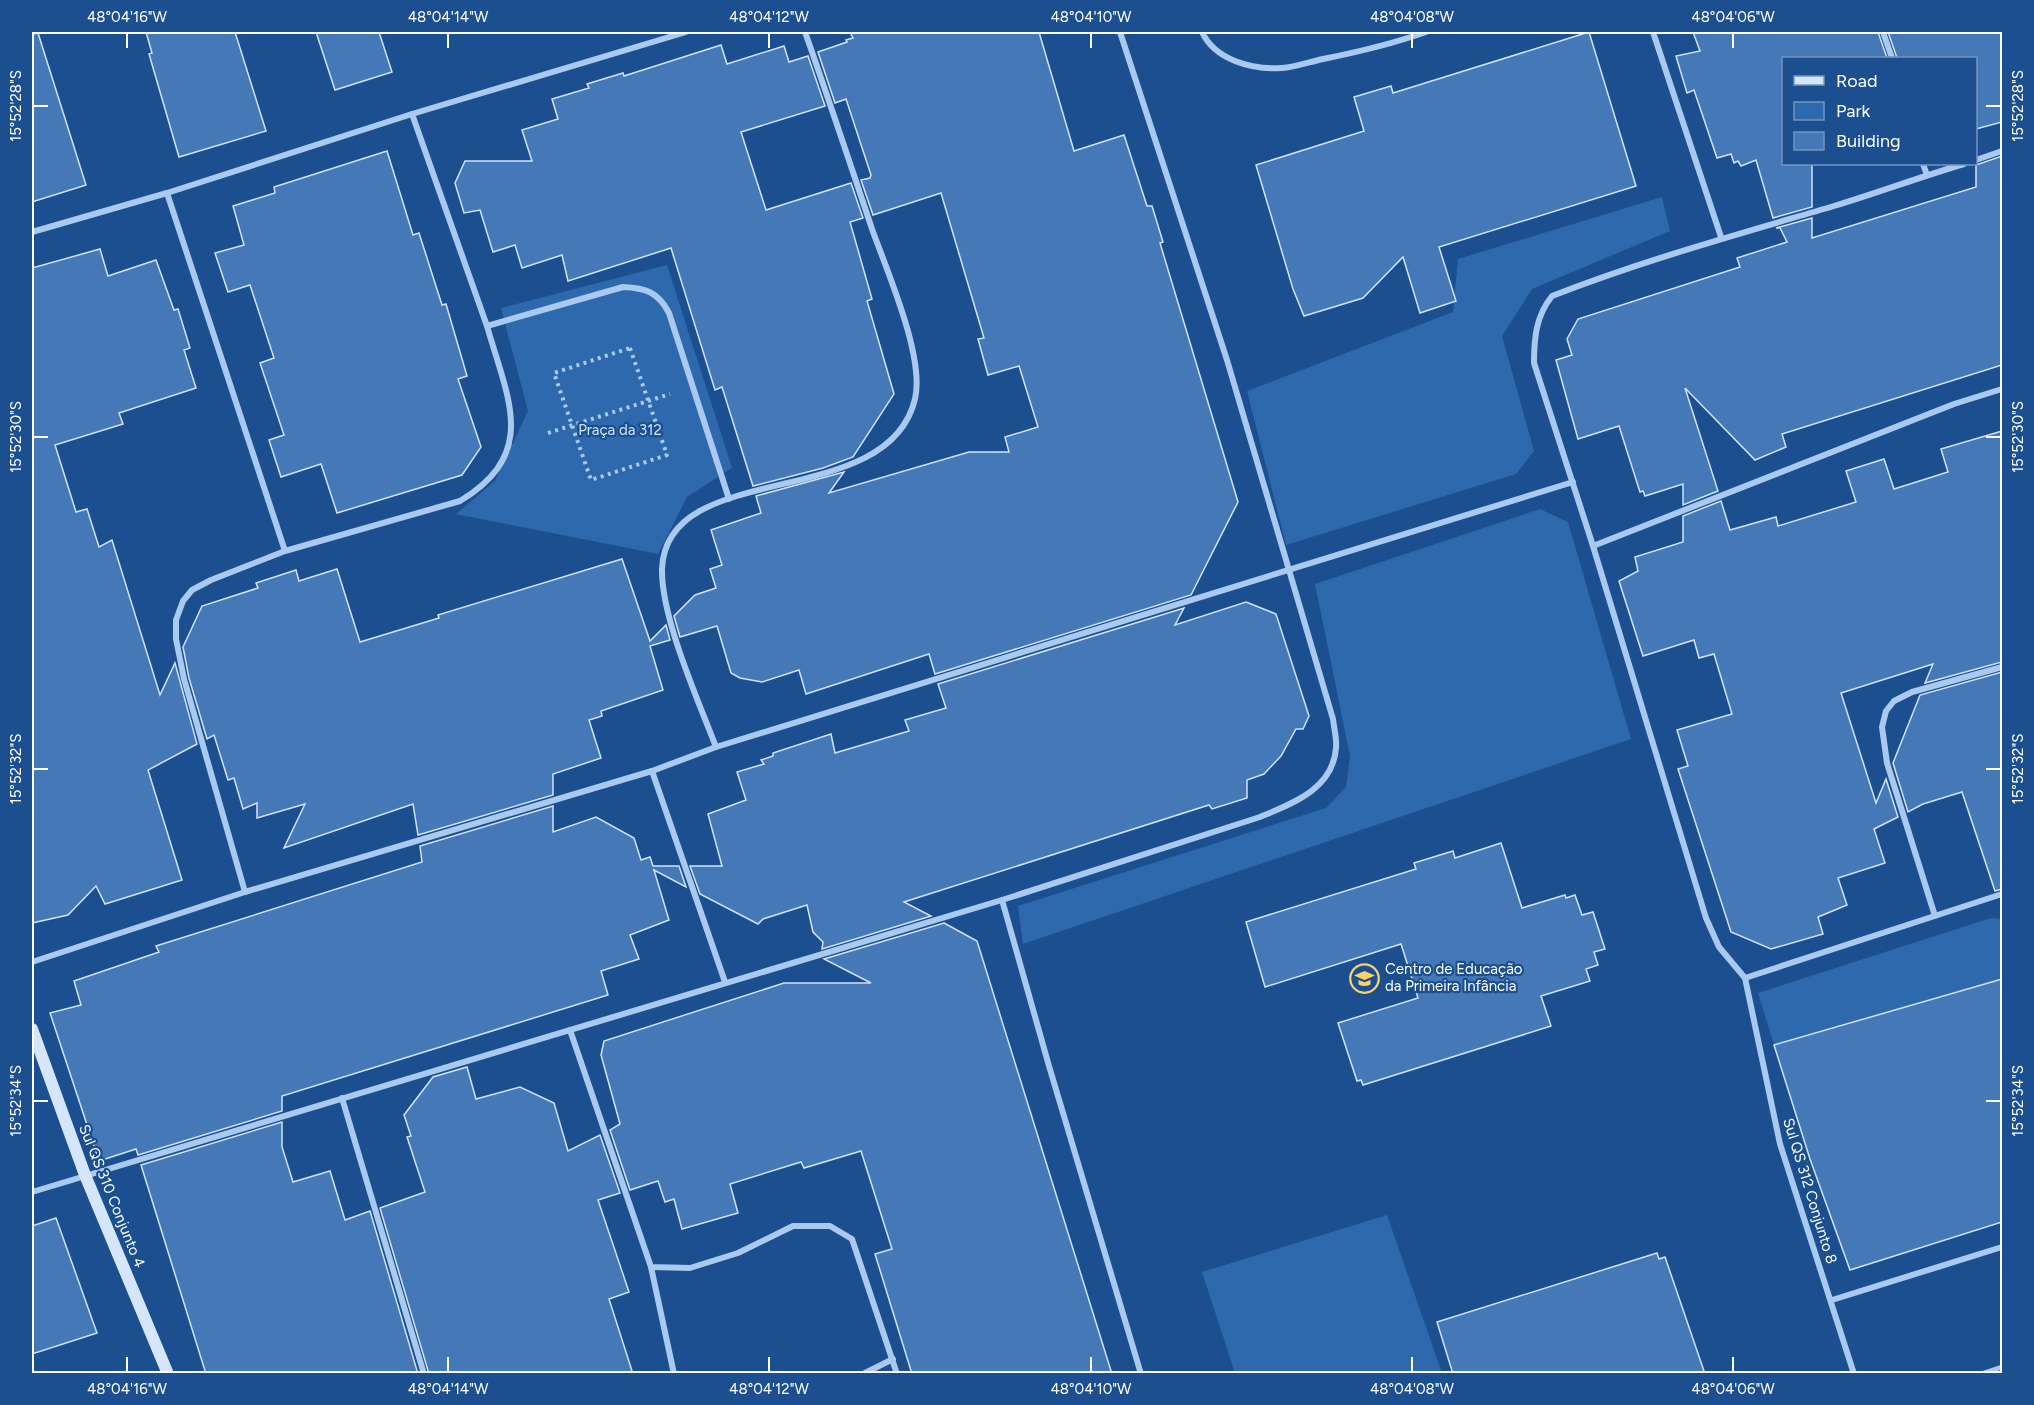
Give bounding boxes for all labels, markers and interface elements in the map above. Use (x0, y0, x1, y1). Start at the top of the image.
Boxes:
text: 48°04'16"W (87, 8, 168, 26)
text: 48°04'14"W (408, 8, 489, 26)
text: 48°04'12"W (729, 8, 809, 26)
text: 48°04'10"W (1050, 8, 1132, 26)
text: 48°04'08"W (1370, 8, 1455, 26)
text: 48°04'06"W (1691, 8, 1775, 26)
legend (1782, 57, 1977, 165)
text: 15°52'28"S (7, 70, 25, 142)
text: Road (1836, 70, 1877, 92)
text: 15°52'28"S (2009, 70, 2027, 142)
text: Park (1836, 100, 1871, 122)
text: Building (1836, 130, 1901, 152)
text: 15°52'30"S (7, 401, 25, 473)
text: 15°52'30"S (2009, 401, 2027, 473)
park label: Praça da 312 (578, 421, 662, 439)
text: 15°52'32"S (7, 734, 25, 804)
text: 15°52'32"S (2009, 734, 2027, 804)
place label: Centro de Educação da Primeira Infância (1385, 960, 1523, 995)
school or university icon: Centro de Educação da Primeira Infância (1348, 962, 1380, 994)
text: 15°52'34"S (7, 1065, 25, 1137)
text: 15°52'34"S (2009, 1065, 2027, 1137)
street label: Sul QS 312 Conjunto 8 (1779, 1116, 1841, 1266)
street label: Sul QS 310 Conjunto 4 (75, 1122, 149, 1270)
text: 48°04'16"W (87, 1380, 168, 1398)
text: 48°04'14"W (408, 1380, 489, 1398)
text: 48°04'12"W (729, 1380, 809, 1398)
text: 48°04'10"W (1050, 1380, 1132, 1398)
text: 48°04'08"W (1370, 1380, 1455, 1398)
text: 48°04'06"W (1691, 1380, 1775, 1398)

